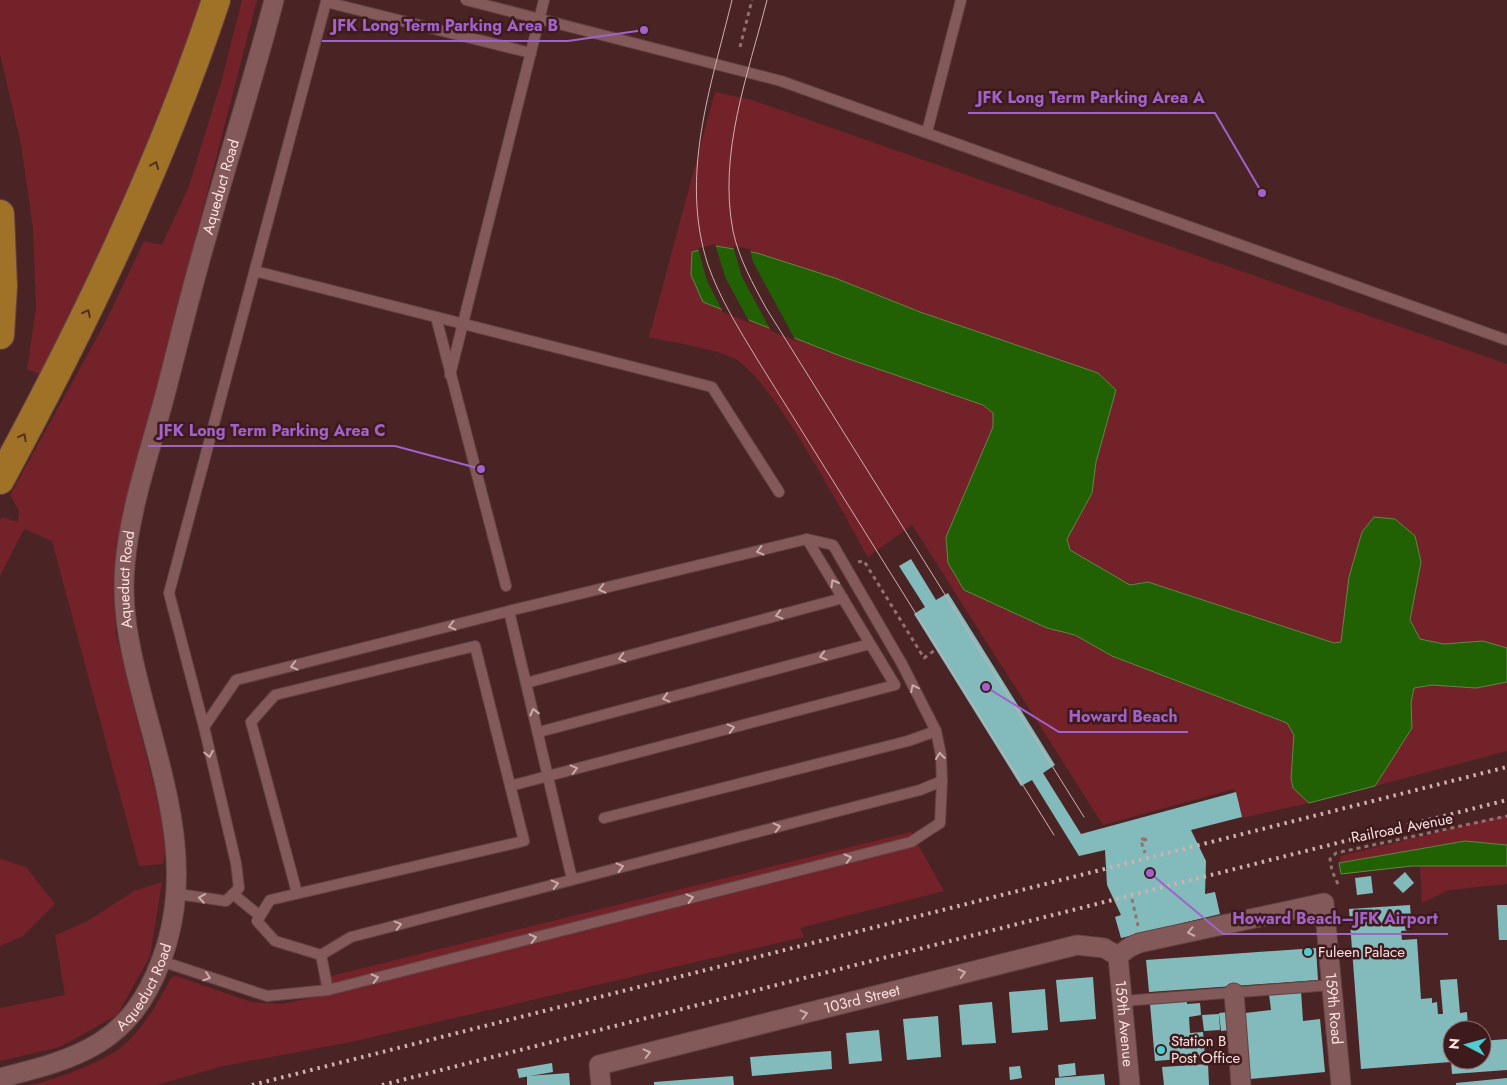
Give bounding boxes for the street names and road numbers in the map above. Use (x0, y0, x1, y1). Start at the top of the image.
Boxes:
street label: Aqueduct Road (197, 137, 245, 237)
street label: Aqueduct Road (113, 529, 140, 630)
street label: Railroad Avenue (1349, 807, 1455, 849)
street label: Aqueduct Road (111, 941, 177, 1036)
street label: 159th Road (1320, 971, 1348, 1045)
street label: 103rd Street (821, 979, 903, 1019)
street label: 159th Avenue (1109, 979, 1139, 1068)

